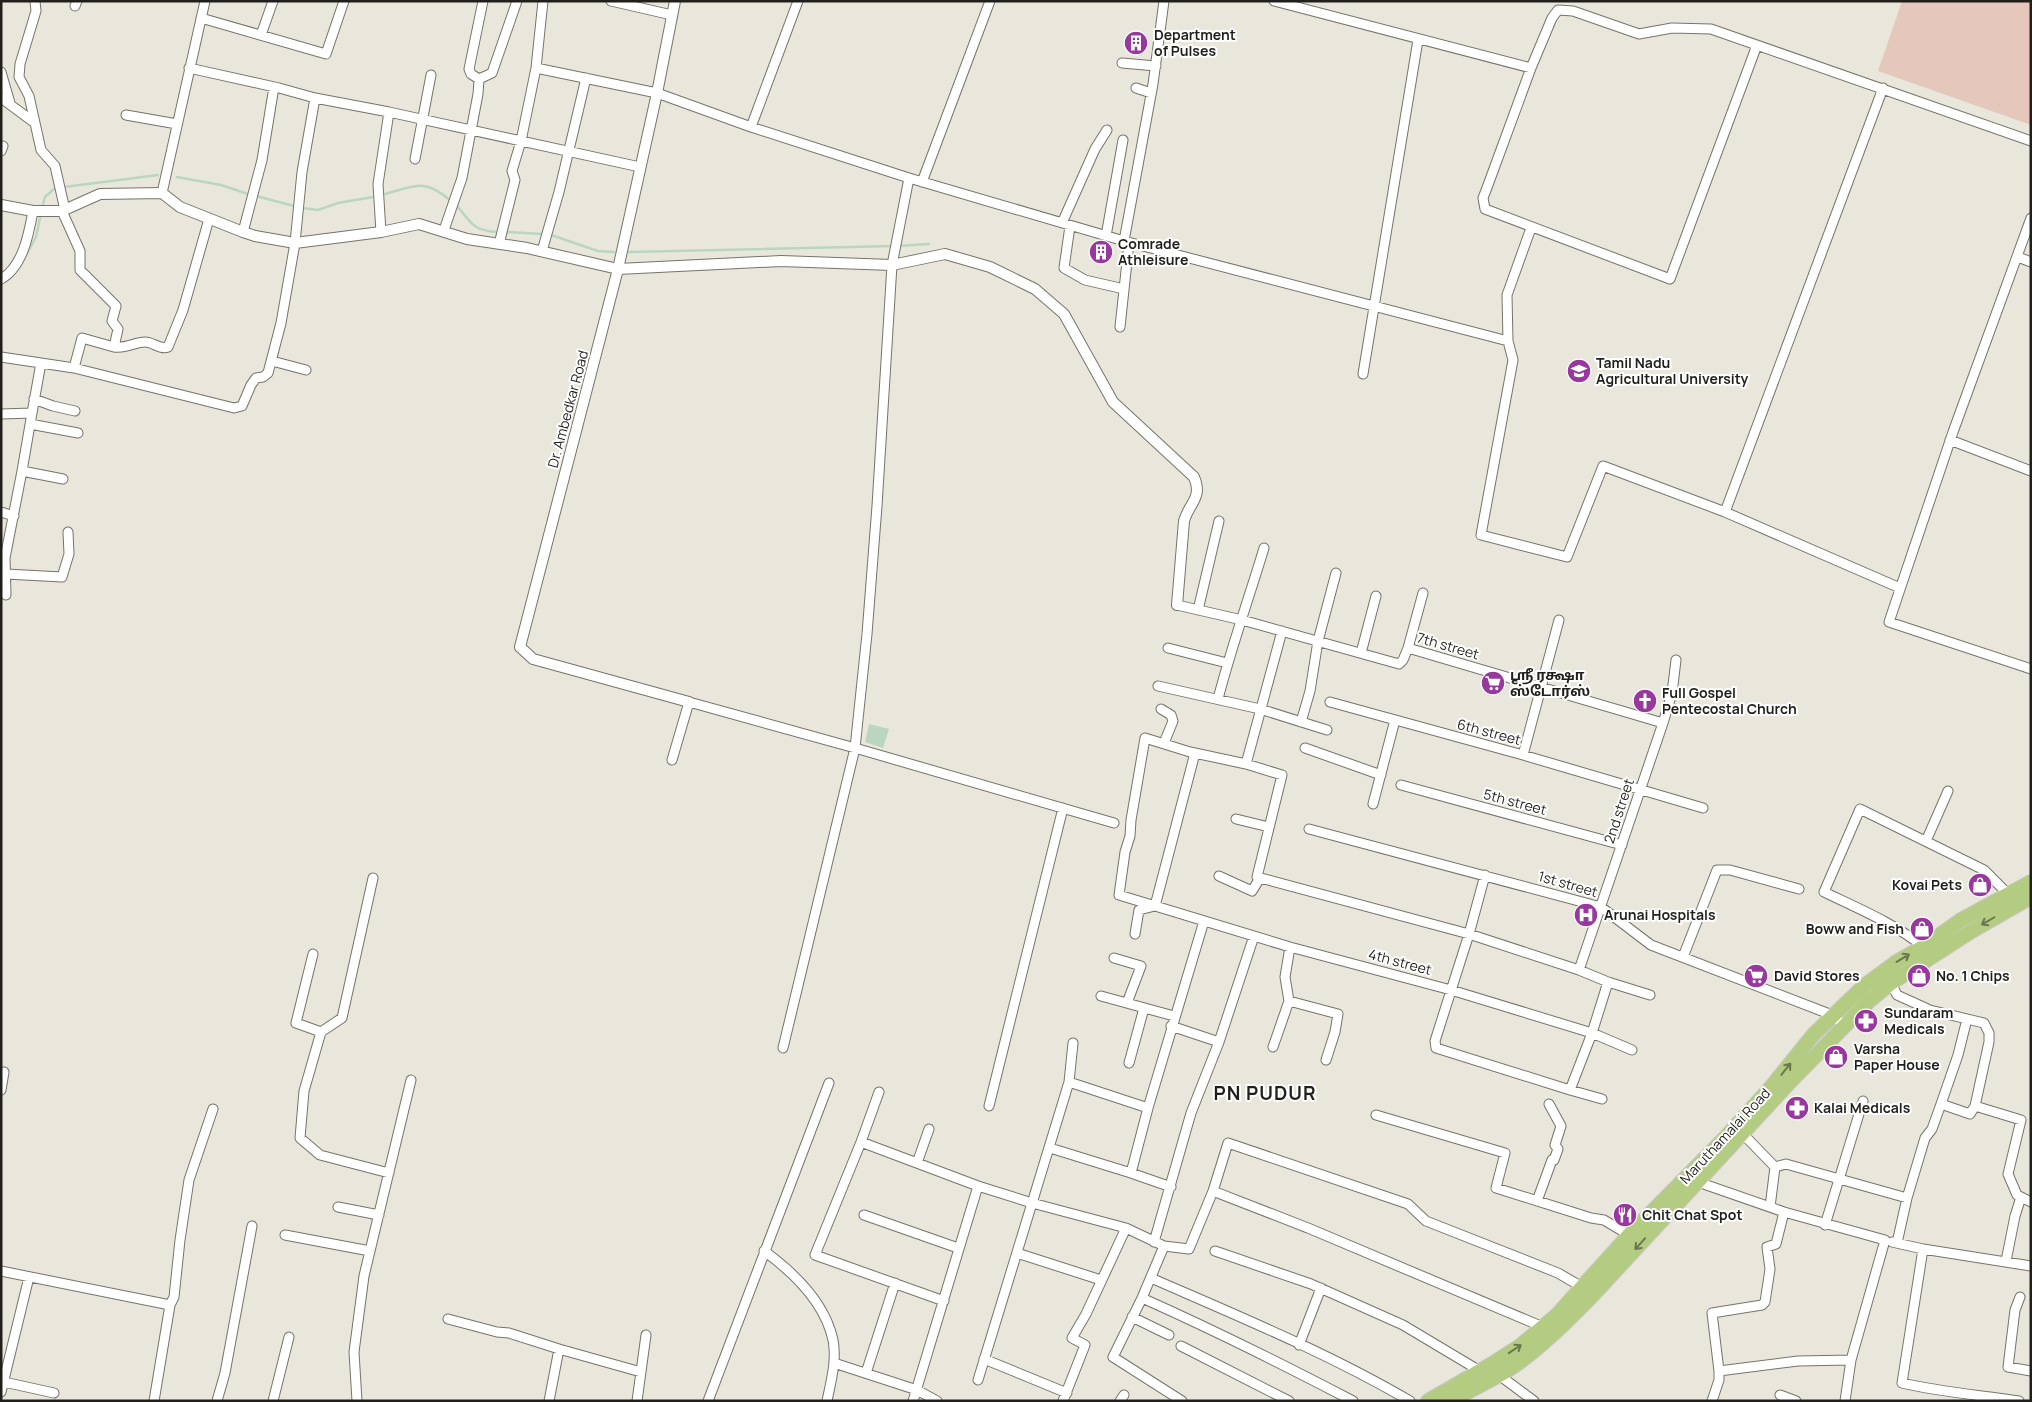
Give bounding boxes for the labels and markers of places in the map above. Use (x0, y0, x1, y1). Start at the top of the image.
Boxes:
place label: Department of Pulses (1154, 25, 1236, 60)
building icon: Department of Pulses (1123, 30, 1149, 56)
place label: Comrade Athleisure (1118, 234, 1188, 269)
building icon: Comrade Athleisure (1088, 239, 1114, 265)
place label: Tamil Nadu Agricultural University (1596, 353, 1749, 388)
school or university icon: Tamil Nadu Agricultural University (1566, 358, 1592, 384)
place label: ஶ்ரீ ரக்ஷா ஸ்டோர்ஸ் (1510, 665, 1590, 700)
supermarket icon: ஶ்ரீ ரக்ஷா ஸ்டோர்ஸ் (1480, 670, 1506, 696)
place label: Full Gospel Pentecostal Church (1662, 683, 1797, 718)
church icon: Full Gospel Pentecostal Church (1632, 688, 1658, 714)
shop icon: Kovai Pets (1967, 872, 1993, 898)
place label: Kovai Pets (1892, 875, 1962, 894)
hospital icon: Arunai Hospitals (1573, 902, 1599, 928)
place label: Arunai Hospitals (1604, 905, 1716, 924)
shop icon: Boww and Fish (1909, 916, 1935, 942)
place label: Boww and Fish (1806, 919, 1904, 938)
supermarket icon: David Stores (1743, 963, 1769, 989)
shop icon: No. 1 Chips (1906, 963, 1932, 989)
place label: David Stores (1774, 966, 1860, 985)
place label: No. 1 Chips (1936, 966, 2010, 985)
place label: Sundaram Medicals (1884, 1003, 1953, 1038)
pharmacy icon: Sundaram Medicals (1853, 1008, 1879, 1034)
place label: Varsha Paper House (1854, 1039, 1940, 1074)
shop icon: Varsha Paper House (1823, 1044, 1849, 1070)
pharmacy icon: Kalai Medicals (1784, 1095, 1810, 1121)
place label: Kalai Medicals (1814, 1098, 1911, 1117)
restaurant icon: Chit Chat Spot (1612, 1202, 1638, 1228)
place label: Chit Chat Spot (1642, 1205, 1742, 1224)

